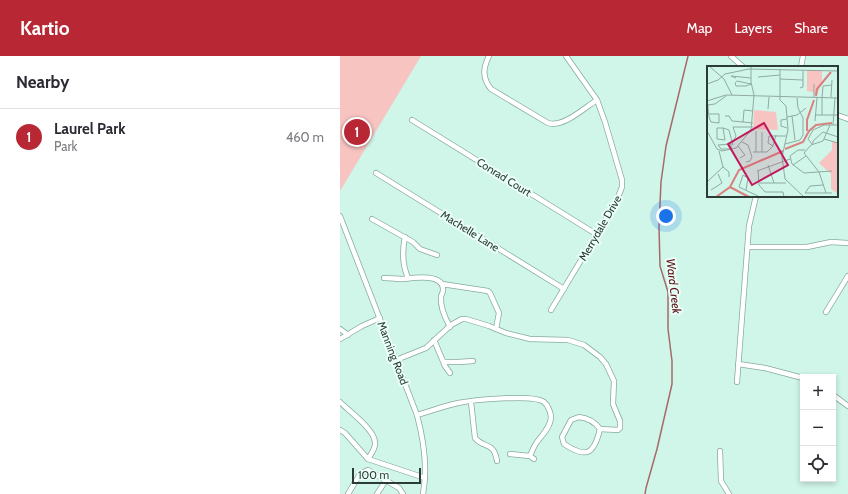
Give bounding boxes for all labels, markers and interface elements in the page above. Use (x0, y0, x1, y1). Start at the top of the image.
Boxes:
text: Kartio (20, 17, 69, 40)
text: Map (687, 19, 712, 37)
text: Layers (734, 19, 772, 37)
text: Share (794, 19, 828, 37)
inset map (707, 66, 838, 197)
text: Nearby (16, 72, 69, 92)
pin: 1 (344, 117, 370, 147)
text: Laurel Park (54, 120, 126, 138)
text: 1 (27, 129, 31, 145)
text: 460 m (286, 129, 324, 145)
text: Park (54, 138, 77, 154)
street label: Conrad Court (474, 155, 534, 199)
street label: Merrydale Drive (576, 192, 625, 263)
your location (656, 206, 676, 226)
street label: Machelle Lane (438, 207, 502, 255)
water label: Ward Creek (663, 258, 685, 315)
street label: Manning Road (375, 319, 411, 387)
map controls (800, 374, 836, 482)
button: + (800, 374, 836, 410)
button: − (800, 410, 836, 446)
button: locate (800, 446, 836, 482)
scale bar (352, 466, 421, 485)
text: 100 m (358, 468, 389, 482)

